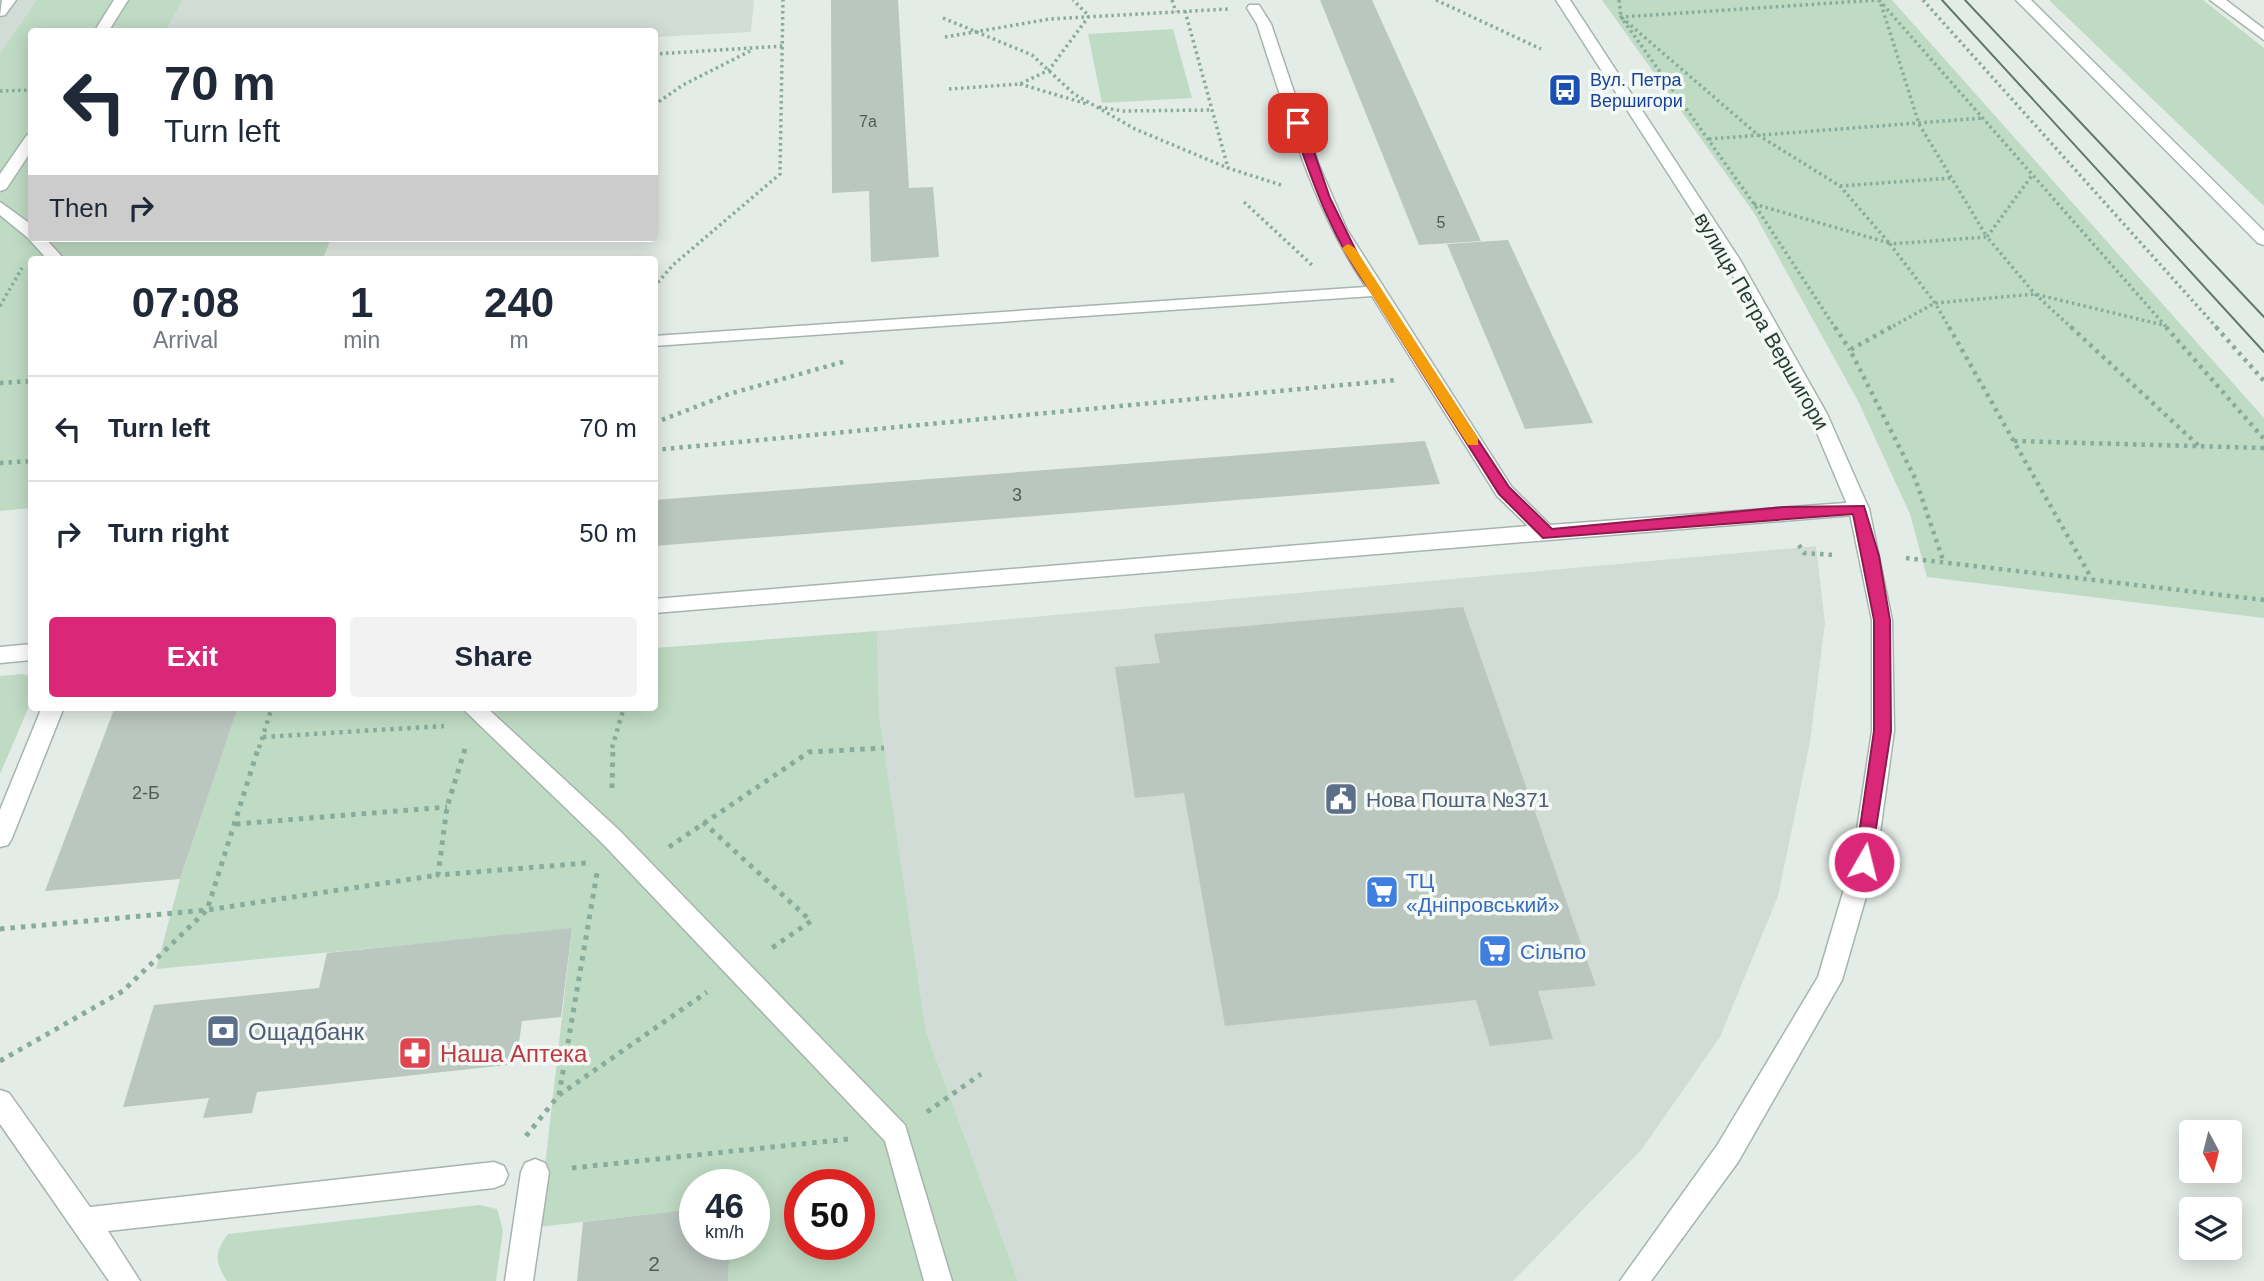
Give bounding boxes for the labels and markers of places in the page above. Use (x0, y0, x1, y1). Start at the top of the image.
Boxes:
place label: Вул. Петра Вершигори (1590, 70, 1683, 111)
bus stop icon: Вул. Петра Вершигори (1546, 71, 1584, 109)
pin (1268, 93, 1328, 153)
public building icon: Нова Пошта №371 (1322, 780, 1360, 818)
place label: Нова Пошта №371 (1366, 788, 1549, 811)
place label: ТЦ «Дніпровський» (1406, 869, 1560, 916)
supermarket icon: ТЦ «Дніпровський» (1363, 873, 1401, 911)
supermarket icon: Сільпо (1476, 932, 1514, 970)
place label: Сільпо (1520, 940, 1586, 963)
bank icon: Ощадбанк (204, 1012, 242, 1050)
place label: Ощадбанк (248, 1018, 365, 1045)
pharmacy icon: Наша Аптека (396, 1034, 434, 1072)
place label: Наша Аптека (440, 1040, 588, 1067)

